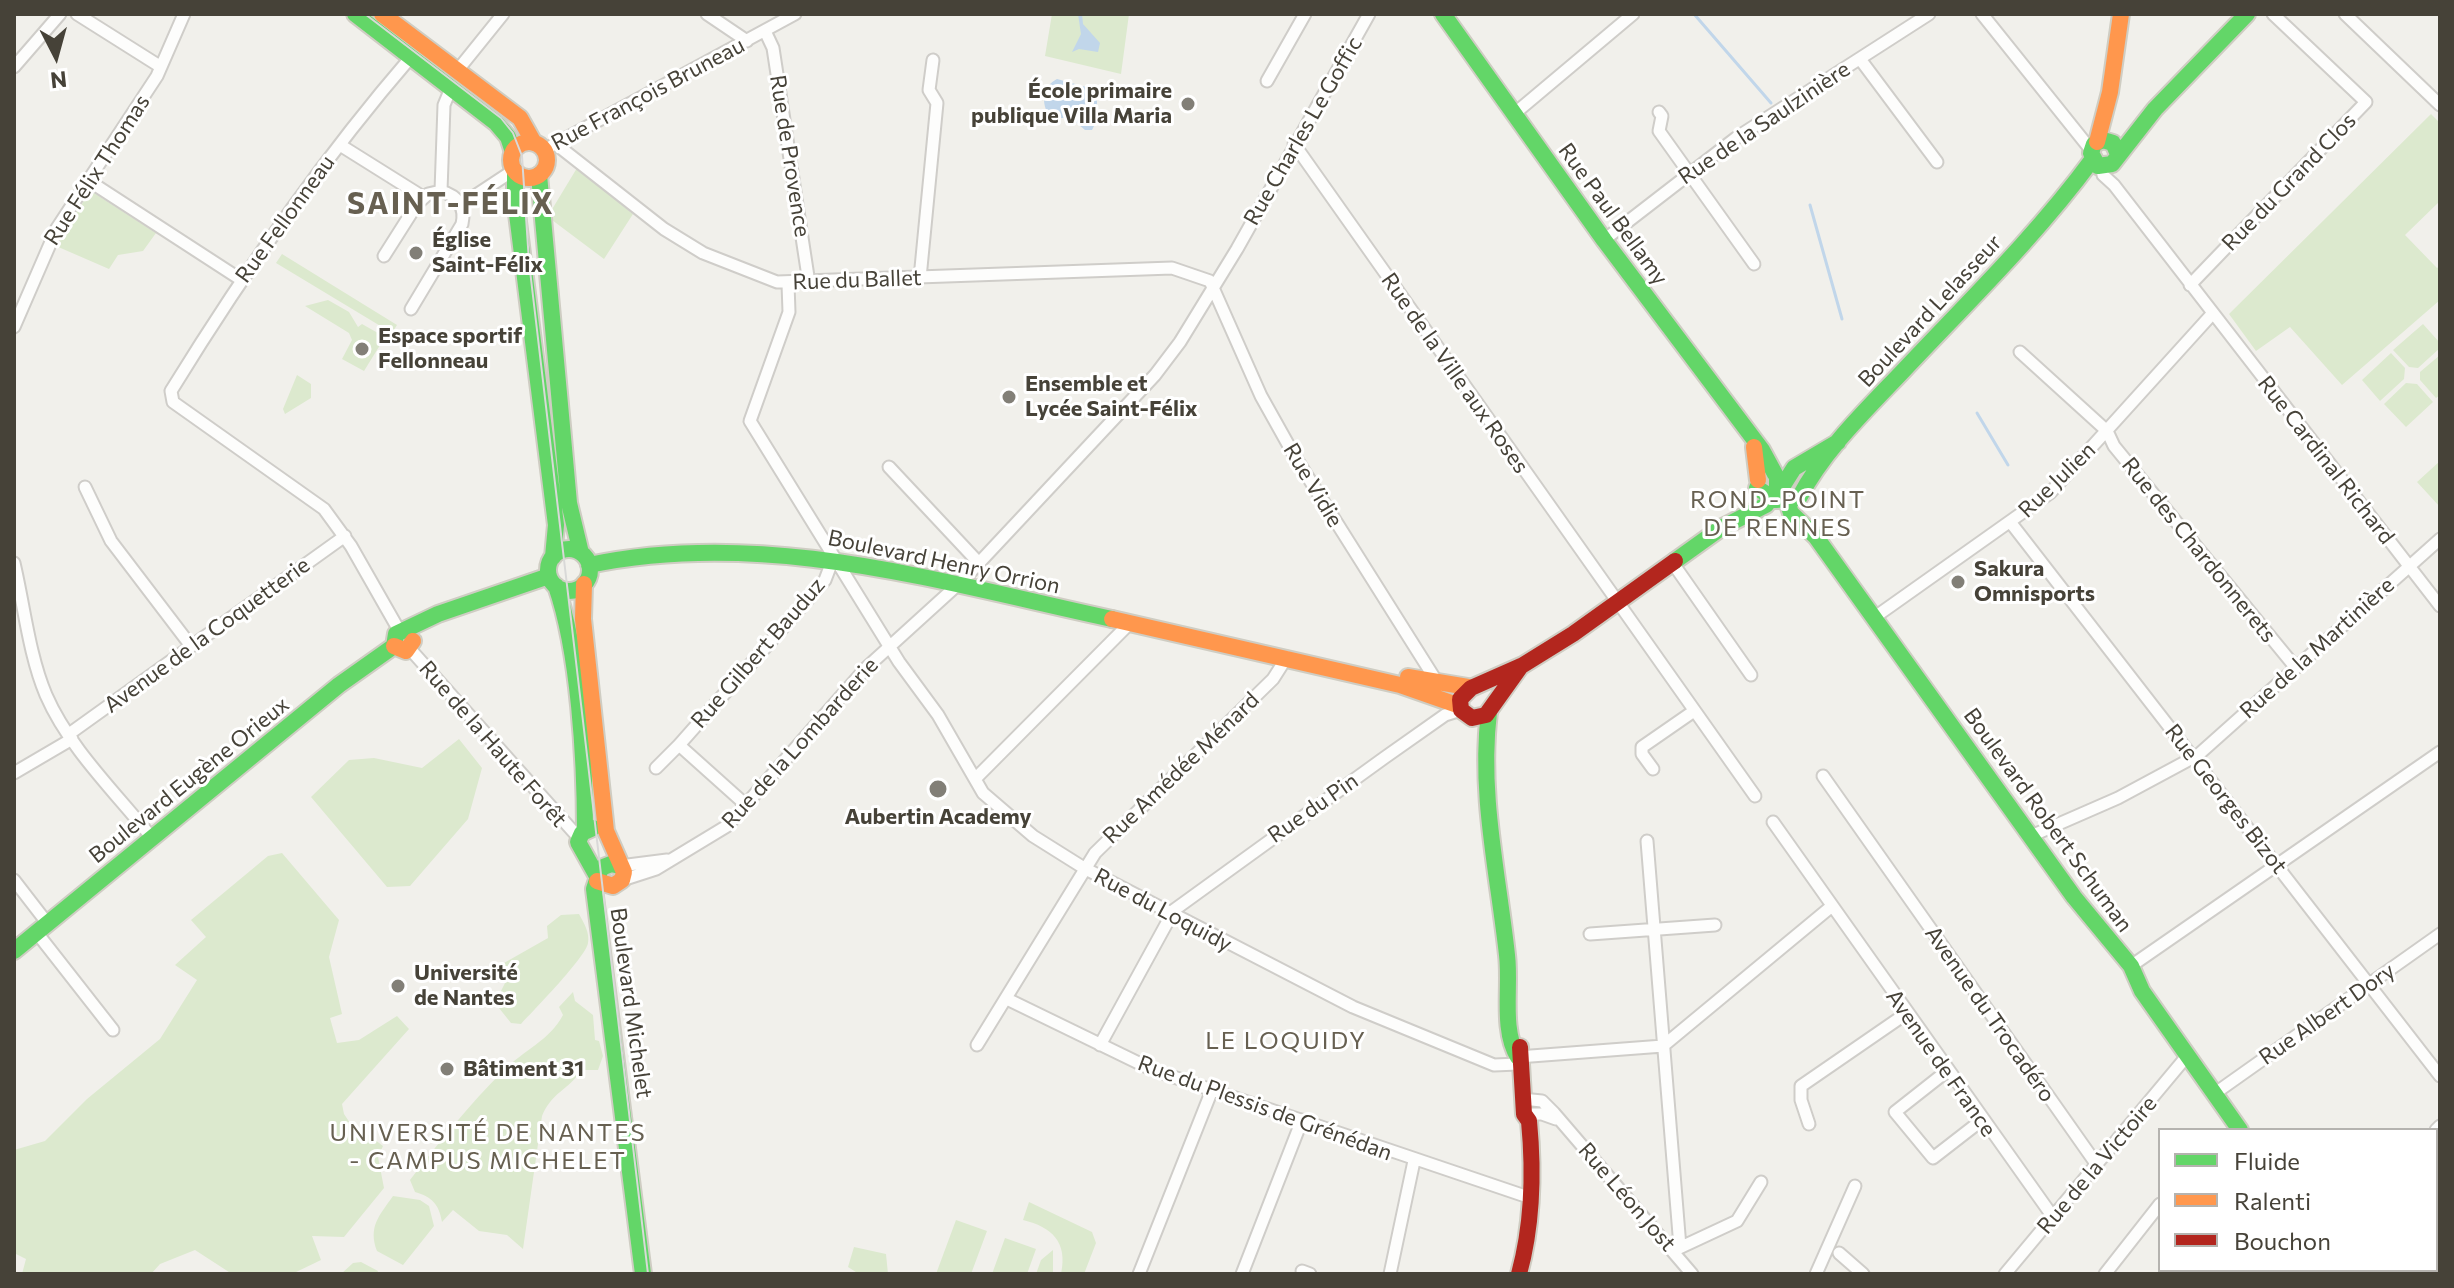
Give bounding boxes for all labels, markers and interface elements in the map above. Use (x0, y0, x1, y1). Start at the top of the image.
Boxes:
north arrow (16, 16, 96, 96)
street label: Rue François Bruneau (547, 32, 749, 156)
street label: Rue Charles Le Goffic (1238, 32, 1368, 230)
street label: Rue de la Saulzinière (1673, 56, 1855, 190)
text: N (49, 66, 68, 95)
street label: Rue de Provence (764, 73, 816, 239)
place label: École primaire publique Villa Maria (971, 78, 1172, 130)
street label: Rue Félix Thomas (38, 90, 156, 250)
marker: École primaire publique Villa Maria (1179, 95, 1197, 113)
street label: Rue du Grand Clos (2217, 108, 2361, 256)
street label: Rue Paul Bellamy (1553, 138, 1673, 290)
street label: Rue Fellonneau (230, 150, 340, 288)
district label: SAINT-FÉLIX (347, 186, 555, 222)
place label: Église Saint-Félix (432, 227, 543, 278)
street label: Boulevard Lelasseur (1853, 229, 2007, 393)
marker: Église Saint-Félix (407, 244, 425, 262)
street label: Rue du Ballet (792, 265, 922, 295)
street label: Rue de la Ville aux Roses (1376, 268, 1534, 478)
place label: Espace sportif Fellonneau (378, 323, 522, 374)
marker: Espace sportif Fellonneau (353, 340, 371, 358)
place label: Ensemble et Lycée Saint-Félix (1025, 371, 1198, 422)
street label: Rue Cardinal Richard (2252, 371, 2400, 549)
marker: Ensemble et Lycée Saint-Félix (1000, 388, 1018, 406)
street label: Rue Julien (2013, 437, 2101, 523)
street label: Rue Vidie (1278, 438, 1348, 532)
street label: Rue des Chardonnerets (2116, 452, 2282, 648)
district label: ROND-POINT DE RENNES (1690, 486, 1866, 542)
street label: Boulevard Henry Orrion (826, 525, 1062, 599)
street label: Avenue de la Coquetterie (99, 552, 315, 718)
place label: Sakura Omnisports (1974, 556, 2095, 608)
street label: Rue Gilbert Bauduz (685, 572, 831, 734)
street label: Rue de la Martinière (2235, 572, 2399, 724)
marker: Sakura Omnisports (1949, 573, 1967, 591)
street label: Rue de la Lombarderie (716, 652, 884, 834)
street label: Rue de la Haute Forêt (414, 655, 572, 833)
street label: Rue Amédée Ménard (1097, 687, 1265, 849)
street label: Boulevard Eugène Orieux (84, 691, 294, 869)
street label: Boulevard Robert Schuman (1958, 703, 2138, 937)
street label: Rue Georges Bizot (2159, 719, 2293, 879)
street label: Rue du Pin (1263, 767, 1363, 849)
marker: Aubertin Academy (927, 778, 949, 800)
place label: Aubertin Academy (844, 804, 1032, 830)
street label: Rue du Loquidy (1089, 863, 1237, 957)
street label: Boulevard Michelet (605, 906, 657, 1100)
street label: Avenue du Trocadéro (1919, 921, 2061, 1107)
street label: Rue Albert Dory (2254, 957, 2400, 1071)
place label: Université de Nantes (414, 960, 518, 1012)
marker: Université de Nantes (389, 977, 407, 995)
street label: Avenue de France (1880, 984, 2002, 1142)
district label: LE LOQUIDY (1205, 1027, 1367, 1055)
street label: Rue du Plessis de Grénédan (1134, 1050, 1396, 1166)
place label: Bâtiment 31 (463, 1056, 584, 1082)
marker: Bâtiment 31 (438, 1060, 456, 1078)
street label: Rue de la Victoire (2032, 1091, 2162, 1239)
district label: UNIVERSITÉ DE NANTES - CAMPUS MICHELET (329, 1119, 647, 1175)
legend (2158, 1128, 2438, 1272)
street label: Rue Léon Jost (1573, 1137, 1681, 1257)
text: Fluide (2234, 1146, 2300, 1175)
text: Ralenti (2234, 1186, 2311, 1215)
text: Bouchon (2234, 1226, 2331, 1255)

